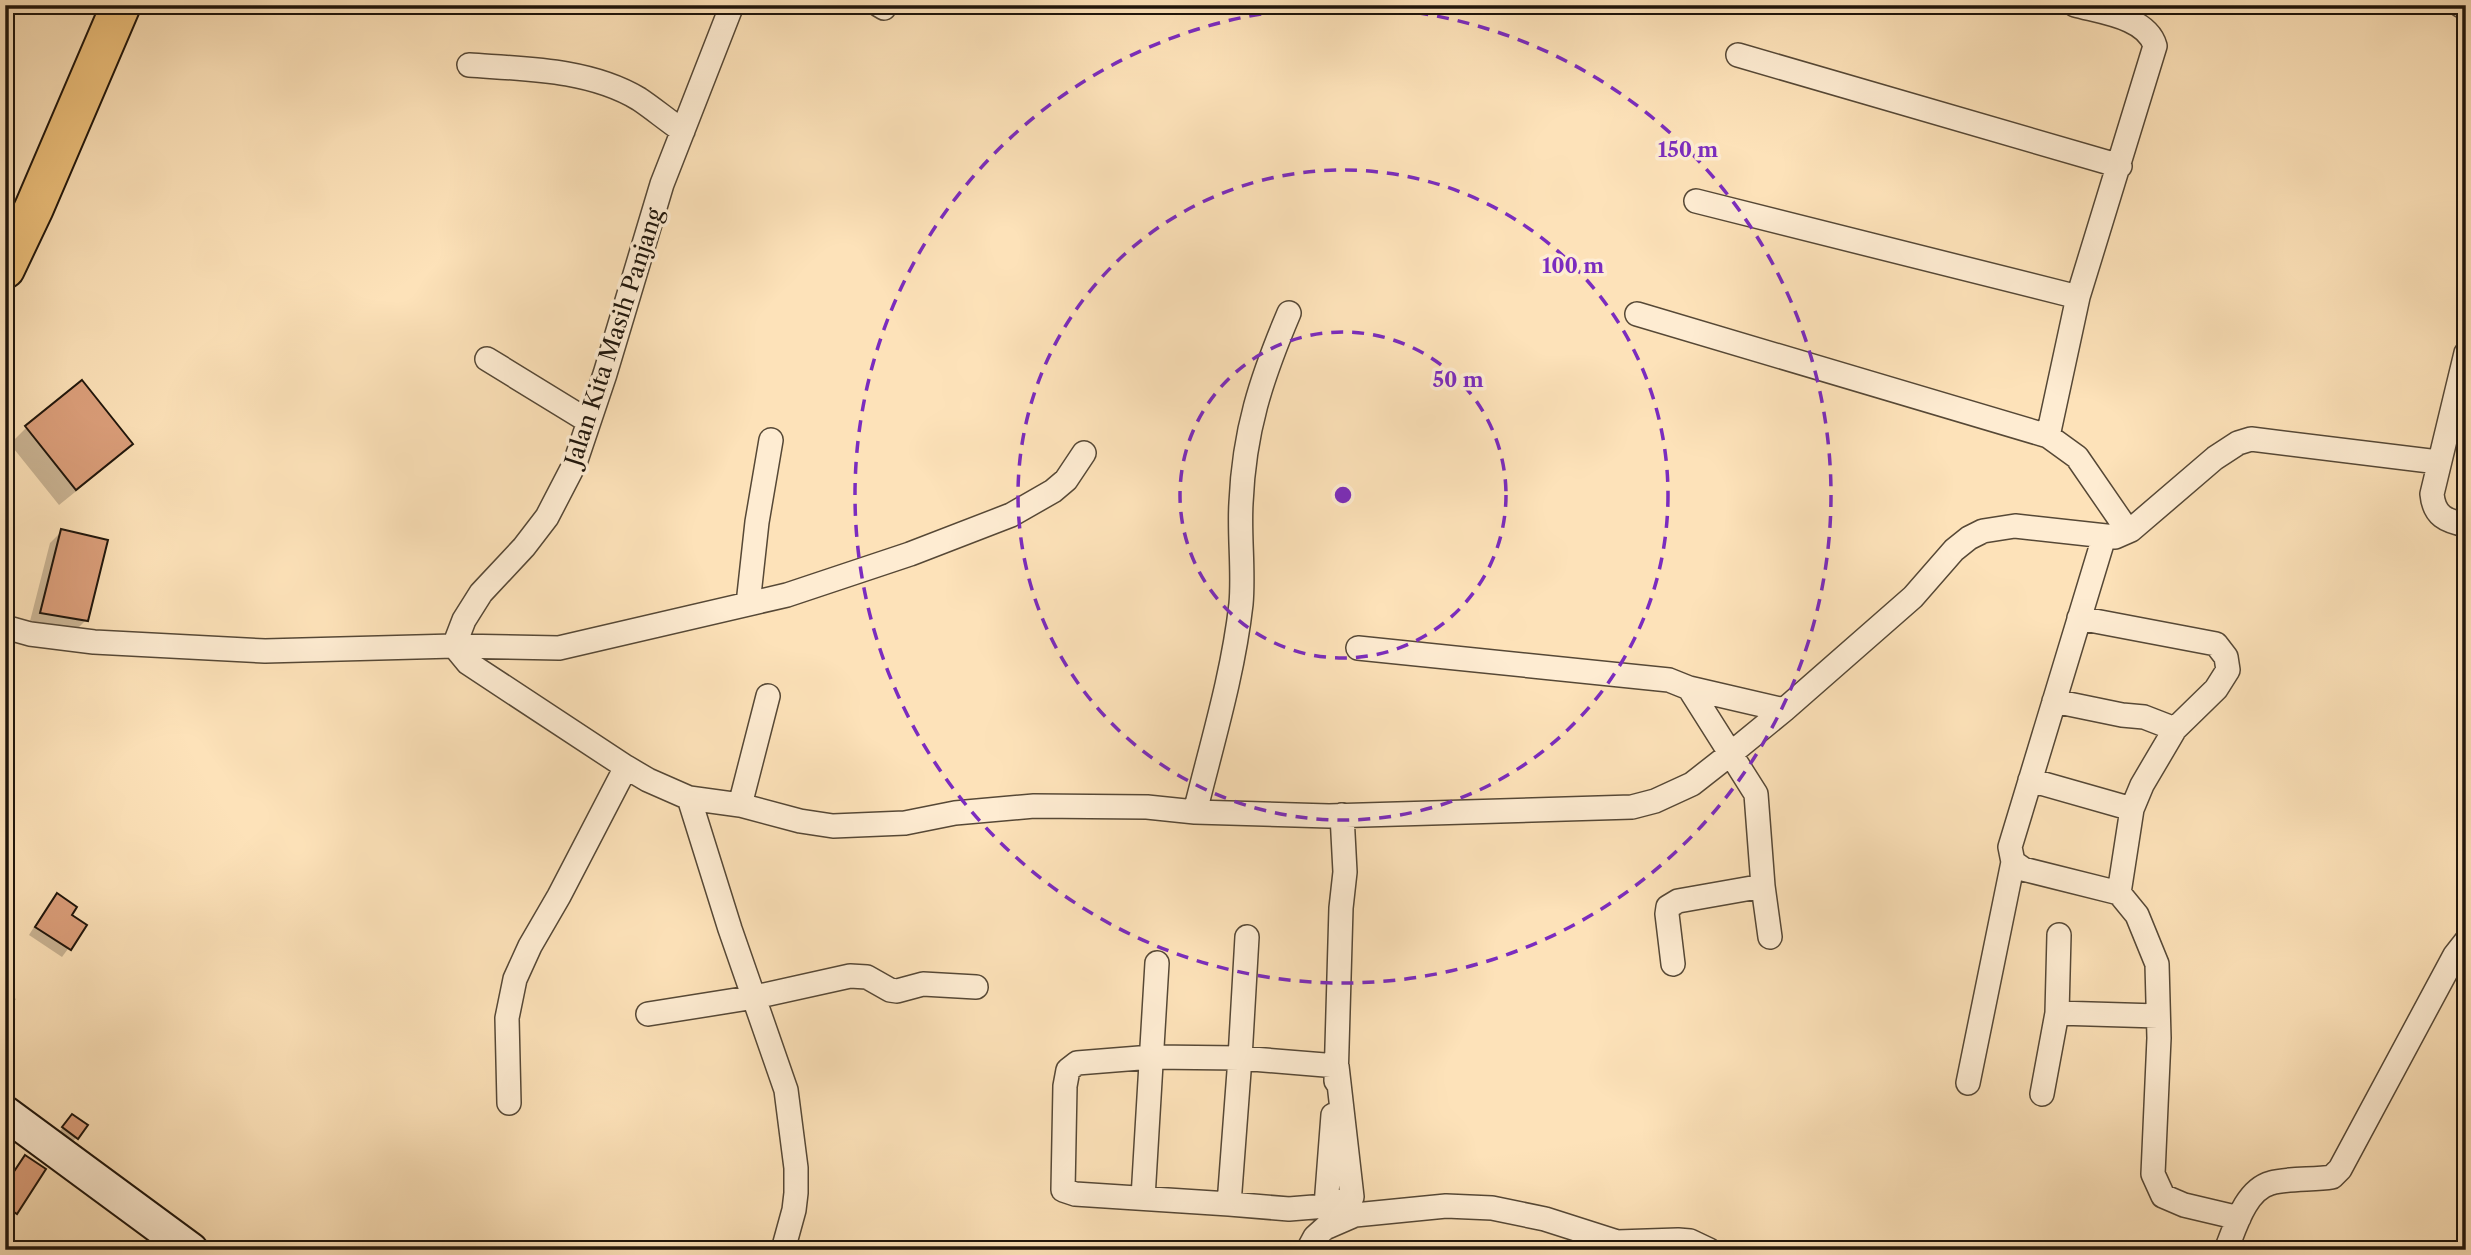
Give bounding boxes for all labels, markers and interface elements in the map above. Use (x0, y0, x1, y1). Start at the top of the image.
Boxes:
text: 150 m (1658, 137, 1718, 162)
street label: Jalan Kita Masih Panjang (558, 204, 669, 472)
text: 100 m (1542, 253, 1604, 278)
text: 50 m (1432, 367, 1484, 392)
centre of rings (1331, 483, 1355, 507)

